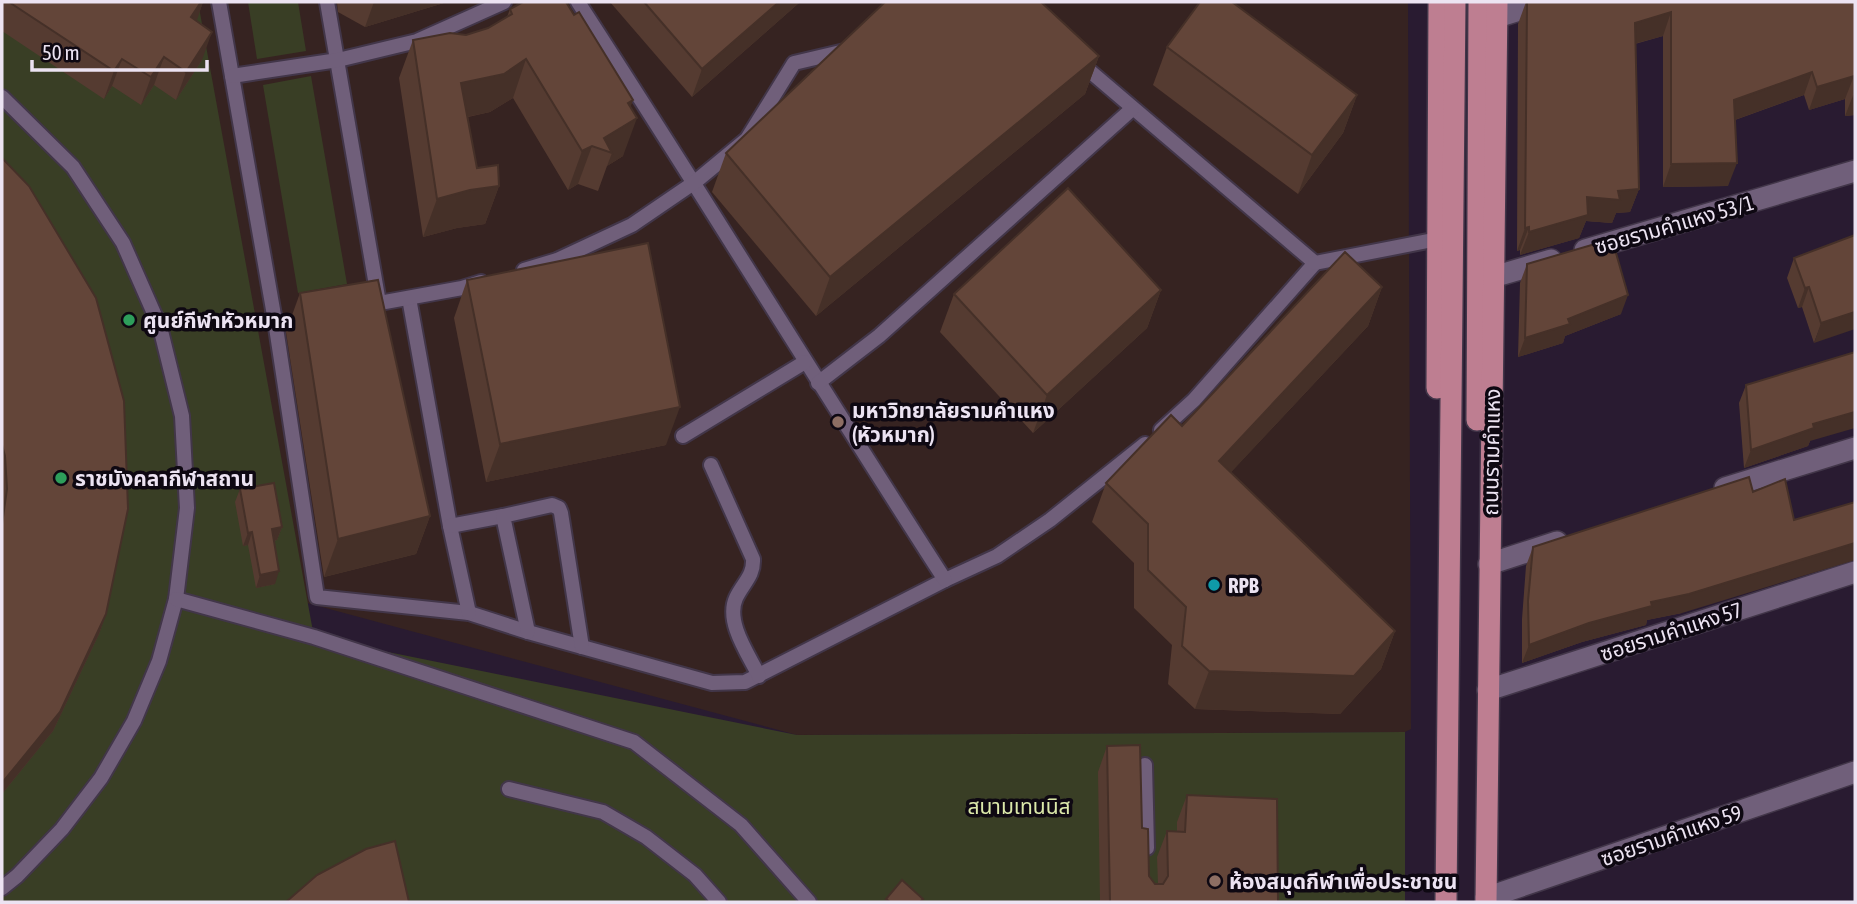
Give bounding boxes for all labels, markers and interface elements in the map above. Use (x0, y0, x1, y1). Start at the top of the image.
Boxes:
scale bar (32, 28, 206, 72)
text: 50 m (42, 40, 80, 64)
street label: ซอยรามคำแหง 53/1 (1592, 190, 1756, 258)
place label: ศูนย์กีฬาหัวหมาก (143, 308, 293, 334)
marker: ศูนย์กีฬาหัวหมาก (121, 312, 137, 328)
street label: ถนนรามคำแหง (1478, 388, 1504, 516)
place label: มหาวิทยาลัยรามคำแหง (หัวหมาก) (852, 398, 1055, 446)
marker: มหาวิทยาลัยรามคำแหง (หัวหมาก) (830, 414, 846, 430)
place label: ราชมังคลากีฬาสถาน (75, 466, 254, 490)
marker: ราชมังคลากีฬาสถาน (53, 470, 69, 486)
place label: RPB (1228, 573, 1259, 597)
marker: RPB (1206, 577, 1222, 593)
street label: ซอยรามคำแหง 57 (1597, 597, 1745, 665)
park label: สนามเทนนิส (967, 794, 1071, 818)
street label: ซอยรามคำแหง 59 (1597, 800, 1745, 870)
place label: ห้องสมุดกีฬาเพื่อประชาชน (1229, 867, 1457, 895)
marker: ห้องสมุดกีฬาเพื่อประชาชน (1207, 873, 1223, 889)

